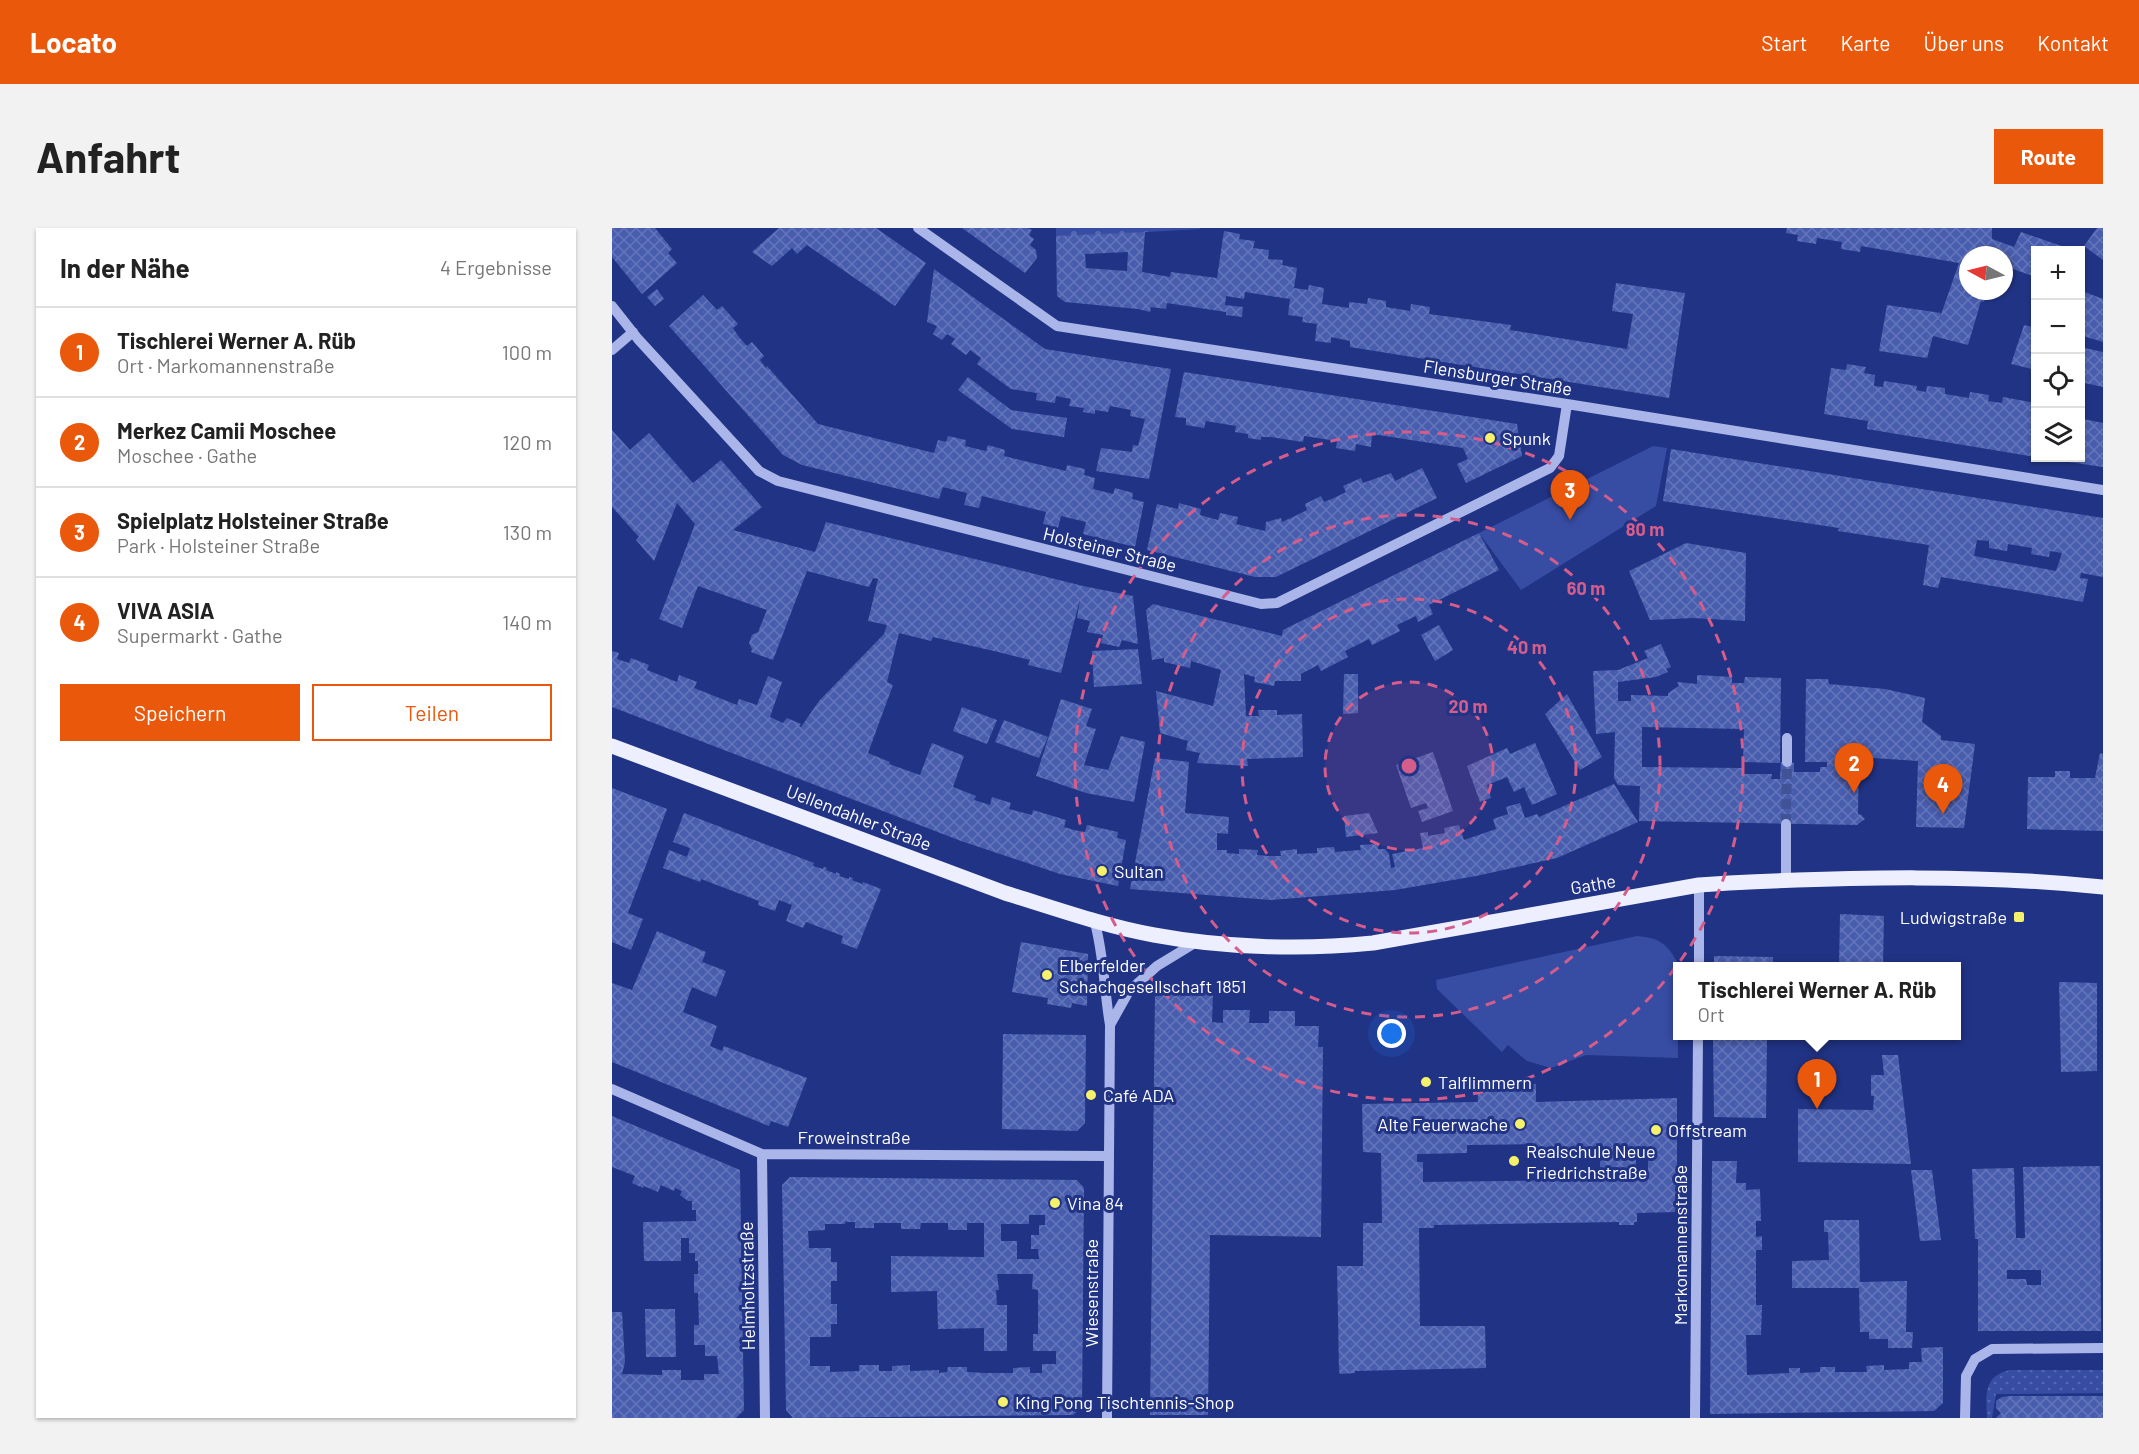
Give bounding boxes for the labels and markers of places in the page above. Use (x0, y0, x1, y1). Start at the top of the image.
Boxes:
place label: Spunk (1502, 427, 1551, 449)
marker: Spunk (1483, 431, 1497, 445)
pin: 3 (1550, 470, 1590, 520)
pin: 2 (1834, 744, 1874, 793)
centre of rings (1399, 756, 1419, 776)
pin: 4 (1924, 764, 1962, 814)
place label: Sultan (1114, 860, 1164, 882)
marker: Sultan (1095, 864, 1109, 878)
place label: Ludwigstraße (1900, 906, 2007, 928)
marker: Ludwigstraße (2012, 910, 2026, 924)
place label: Elberfelder Schachgesellschaft 1851 (1059, 954, 1247, 997)
marker: Elberfelder Schachgesellschaft 1851 (1040, 968, 1054, 982)
pin: 1 (1798, 1060, 1836, 1109)
place label: Talflimmern (1438, 1071, 1532, 1093)
marker: Talflimmern (1419, 1075, 1433, 1089)
place label: Café ADA (1103, 1084, 1174, 1106)
marker: Café ADA (1084, 1088, 1098, 1102)
place label: Alte Feuerwache (1378, 1113, 1508, 1135)
marker: Alte Feuerwache (1513, 1117, 1527, 1131)
place label: Offstream (1668, 1119, 1747, 1141)
marker: Offstream (1649, 1123, 1663, 1137)
place label: Realschule Neue Friedrichstraße (1526, 1140, 1656, 1183)
marker: Realschule Neue Friedrichstraße (1507, 1154, 1521, 1168)
place label: Vina 84 (1067, 1192, 1124, 1214)
marker: Vina 84 (1048, 1196, 1062, 1210)
place label: King Pong Tischtennis-Shop (1015, 1391, 1234, 1413)
marker: King Pong Tischtennis-Shop (996, 1395, 1010, 1409)

